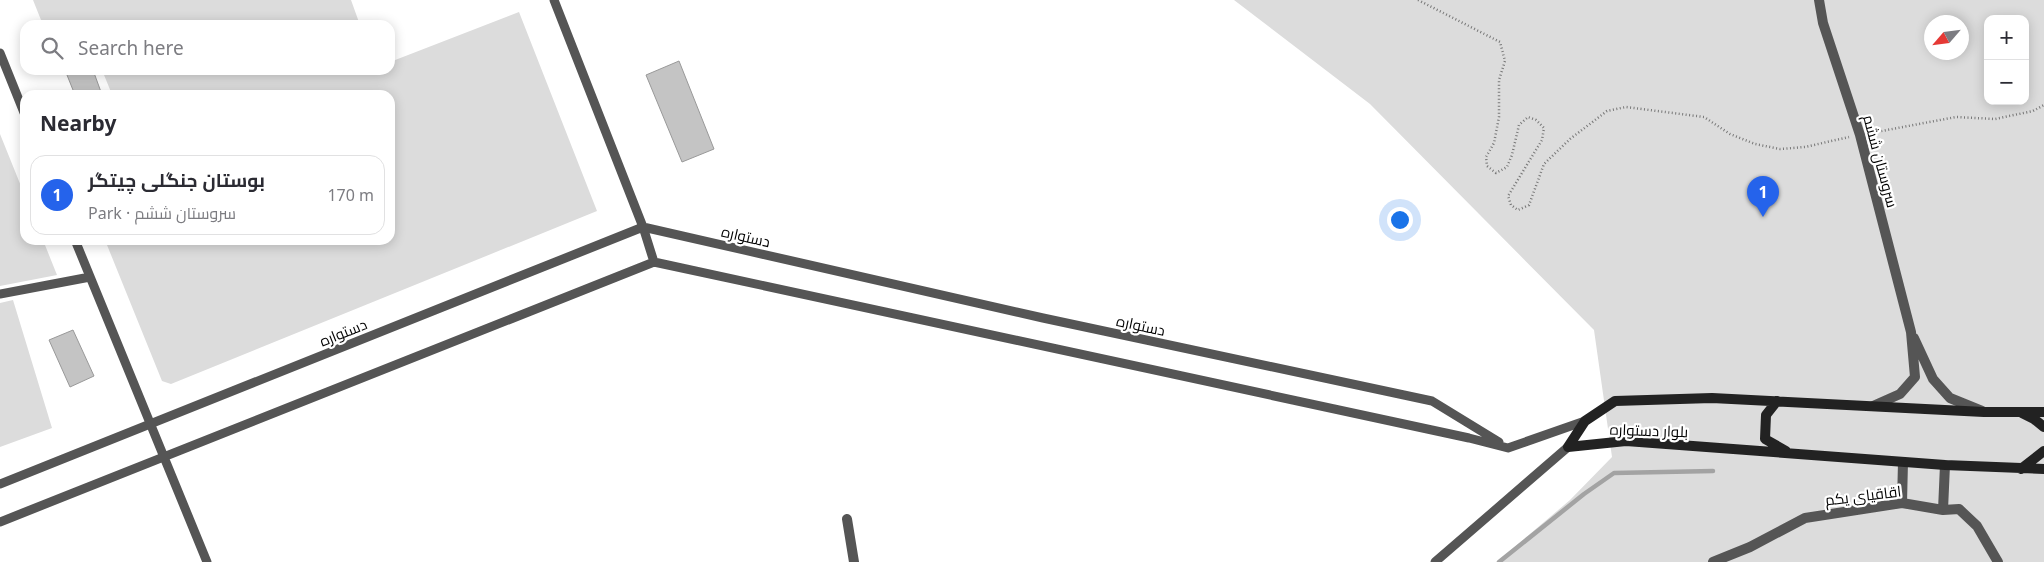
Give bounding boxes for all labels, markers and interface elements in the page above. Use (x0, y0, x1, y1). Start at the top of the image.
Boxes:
north arrow (1924, 15, 1969, 60)
map controls (1984, 15, 2029, 105)
button: + (1984, 15, 2029, 60)
search box (20, 20, 395, 75)
icon: search (38, 34, 66, 62)
text: Search here (78, 35, 184, 61)
button: − (1984, 60, 2029, 105)
text: Nearby (40, 109, 116, 137)
street label: سروستان ششم (1858, 112, 1903, 210)
text: بوستان جنگلی چیتگر (88, 167, 265, 193)
pin: 1 (1747, 176, 1779, 217)
text: 1 (52, 184, 62, 206)
text: 170 m (327, 184, 374, 206)
text: Park · سروستان ششم (88, 202, 236, 224)
your location (1387, 207, 1413, 233)
street label: دستواره (720, 221, 772, 251)
street label: دستواره (1115, 310, 1167, 340)
street label: دستواره (316, 313, 370, 351)
street label: بلوار دستواره (1609, 419, 1689, 441)
street label: اقاقیای یکم (1824, 480, 1902, 511)

